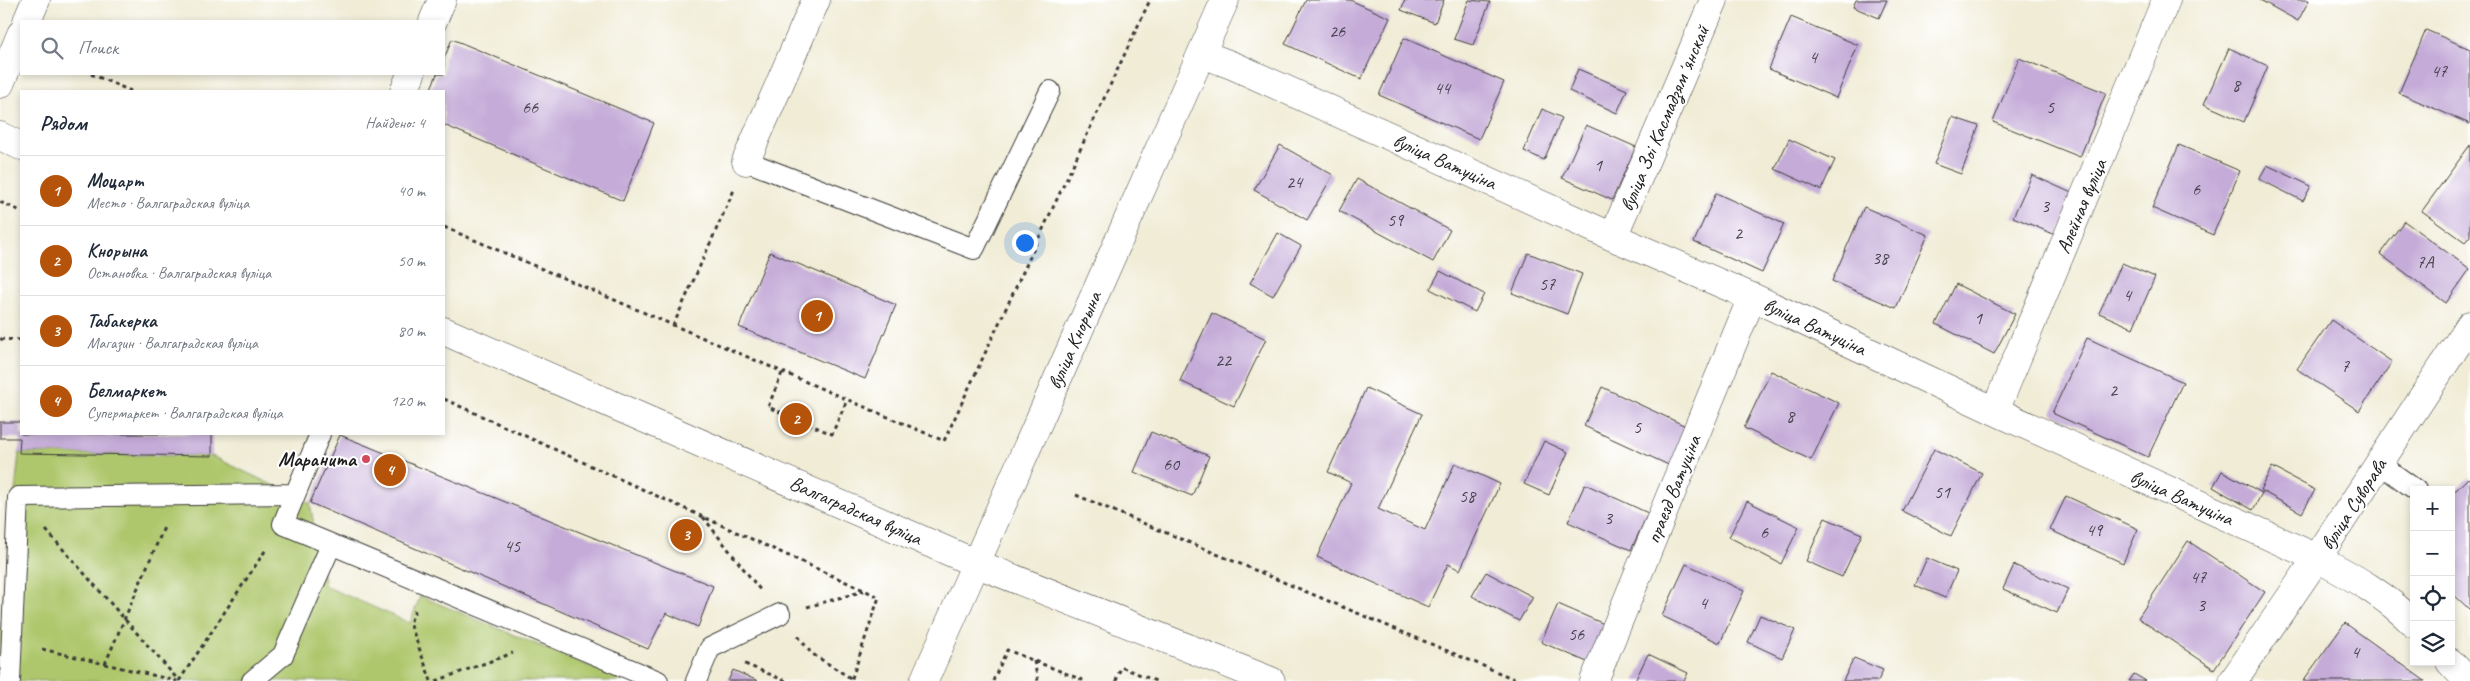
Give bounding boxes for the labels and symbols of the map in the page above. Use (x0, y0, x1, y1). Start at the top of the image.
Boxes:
house number: 26 (1329, 20, 1346, 42)
street label: вуліца Зоі Касмадзямʼянскай (1614, 20, 1716, 215)
house number: 4 (1809, 46, 1819, 68)
house number: 47 (2431, 60, 2448, 82)
house number: 8 (2232, 74, 2242, 96)
house number: 44 (1434, 77, 1452, 99)
house number: 66 (522, 96, 539, 118)
house number: 5 (2046, 96, 2055, 118)
street label: вуліца Ватуціна (1389, 128, 1501, 196)
house number: 1 (1594, 154, 1603, 176)
street label: Алейная вуліца (2050, 154, 2113, 257)
house number: 24 (1286, 171, 1304, 193)
house number: 6 (2192, 178, 2201, 200)
house number: 3 (2041, 195, 2051, 217)
house number: 59 (1387, 209, 1405, 231)
house number: 2 (1734, 222, 1744, 244)
your location (1012, 230, 1038, 256)
house number: 38 (1872, 247, 1890, 269)
house number: 7А (2416, 251, 2435, 273)
house number: 57 (1539, 273, 1556, 295)
house number: 4 (2123, 284, 2133, 306)
street label: вуліца Кнорына (1042, 286, 1108, 393)
street label: вуліца Ватуціна (1760, 292, 1871, 362)
pin: 1 (801, 297, 833, 335)
house number: 1 (1974, 307, 1983, 329)
house number: 22 (1215, 349, 1233, 371)
house number: 7 (2341, 355, 2350, 377)
house number: 2 (2109, 379, 2119, 401)
pin: 2 (780, 400, 812, 438)
house number: 8 (1786, 405, 1796, 427)
house number: 5 (1633, 416, 1642, 438)
street label: праезд Ватуціна (1640, 430, 1707, 547)
place label: Маранита (278, 447, 358, 472)
pin: 4 (374, 451, 406, 489)
street label: вуліца Суворава (2315, 452, 2393, 555)
marker: Маранита (360, 453, 372, 465)
house number: 60 (1163, 453, 1181, 475)
street label: вуліца Ватуціна (2126, 464, 2238, 532)
street label: Валгаградская вуліца (786, 470, 927, 551)
house number: 51 (1934, 481, 1951, 503)
house number: 58 (1459, 485, 1477, 507)
house number: 3 (1604, 507, 1614, 529)
pin: 3 (670, 516, 702, 554)
house number: 49 (2086, 519, 2104, 541)
house number: 6 (1760, 521, 1769, 543)
house number: 45 (504, 535, 521, 557)
house number: 47 (2190, 566, 2207, 588)
house number: 4 (1699, 592, 1709, 614)
house number: 3 (2197, 594, 2207, 616)
house number: 56 (1568, 623, 1585, 645)
house number: 4 (2351, 641, 2361, 663)

